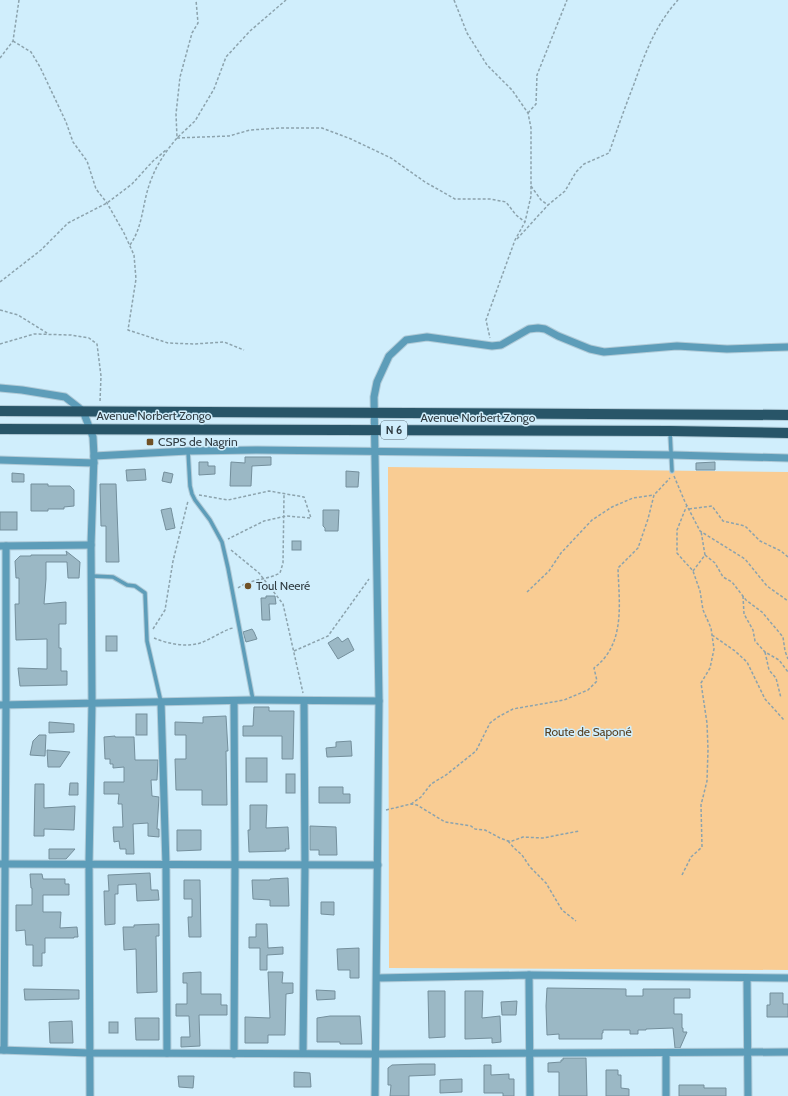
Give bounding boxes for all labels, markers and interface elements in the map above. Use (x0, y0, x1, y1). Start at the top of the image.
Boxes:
street label: Avenue Norbert Zongo (97, 408, 212, 423)
street label: Avenue Norbert Zongo (421, 410, 536, 425)
road number: N 6 (381, 421, 407, 439)
place label: CSPS de Nagrin (158, 434, 238, 449)
marker: CSPS de Nagrin (145, 437, 155, 447)
place label: Toul Neeré (256, 578, 310, 593)
marker: Toul Neeré (243, 581, 253, 591)
park label: Route de Saponé (544, 724, 632, 739)

